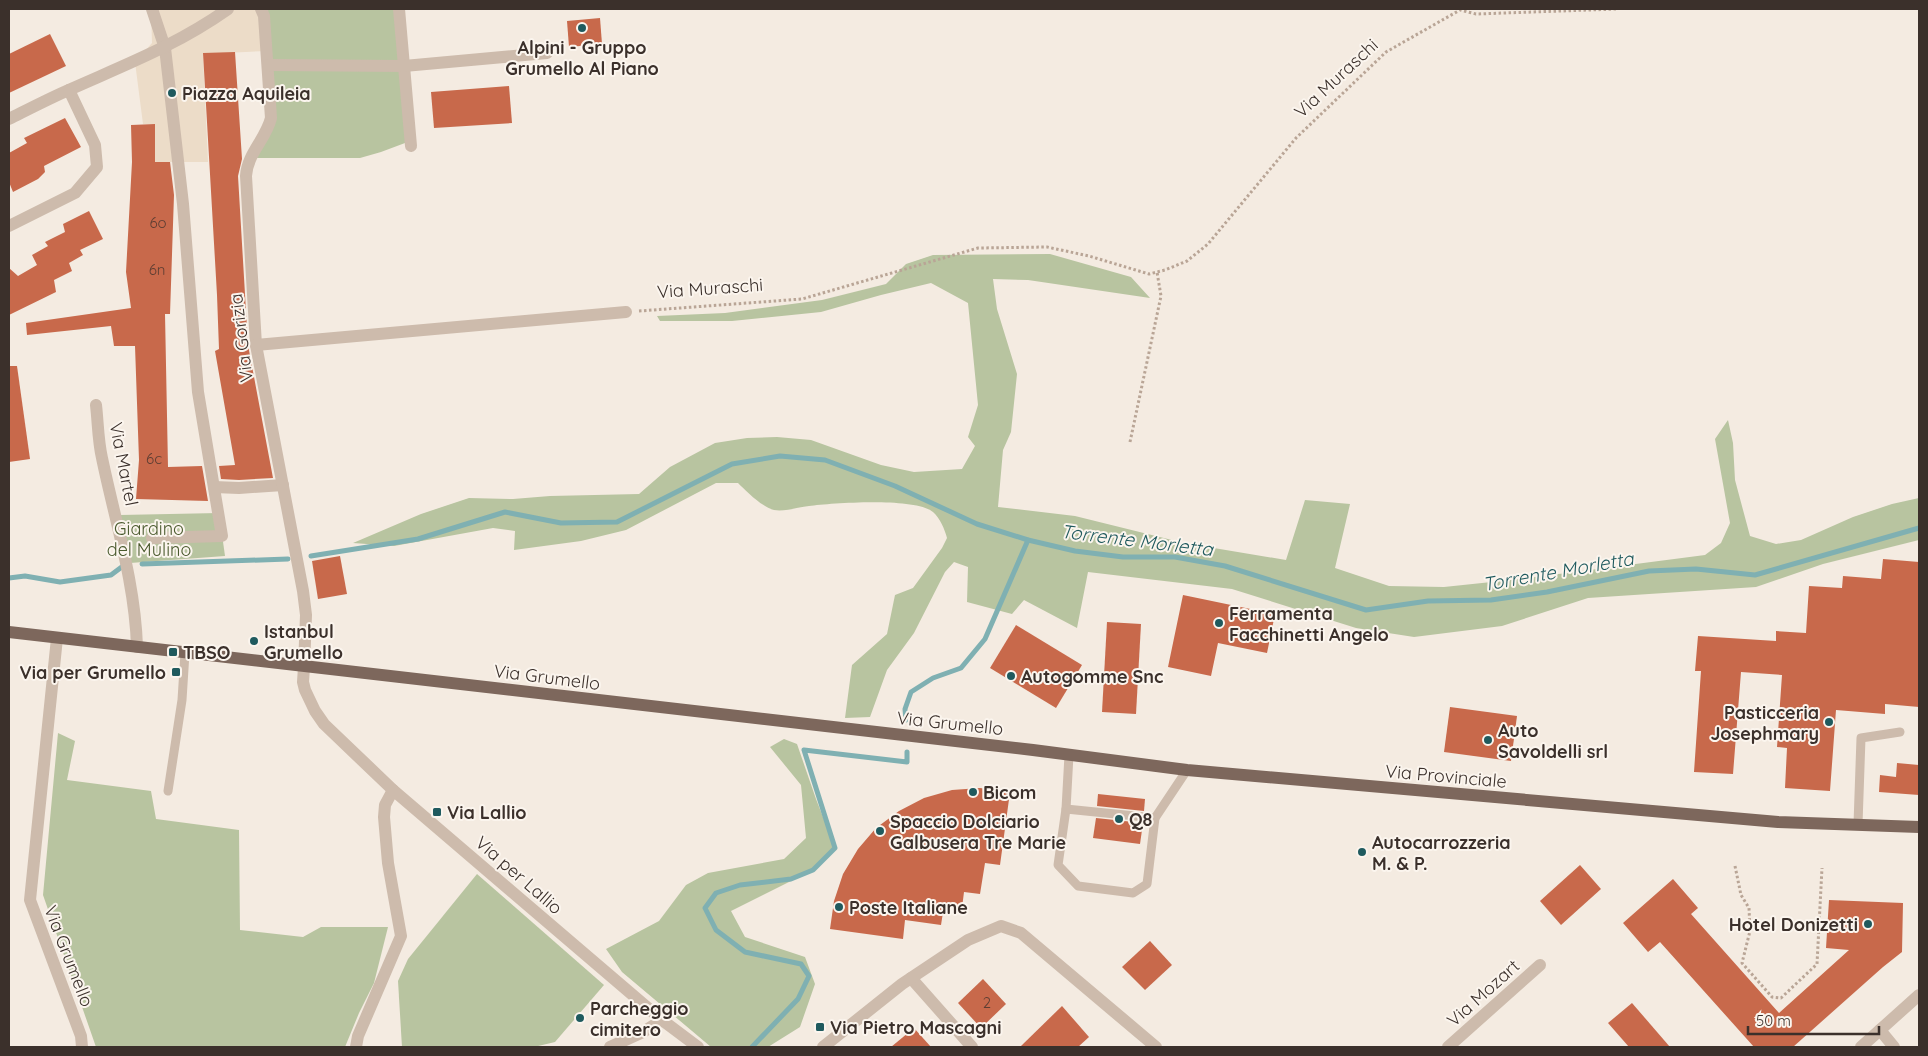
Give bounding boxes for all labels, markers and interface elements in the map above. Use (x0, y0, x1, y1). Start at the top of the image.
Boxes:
marker: Alpini - Gruppo Grumello Al Piano (576, 22, 588, 34)
street label: Via Muraschi (1289, 33, 1383, 123)
place label: Alpini - Gruppo Grumello Al Piano (505, 36, 659, 80)
place label: Piazza Aquileia (182, 82, 311, 105)
marker: Piazza Aquileia (166, 87, 178, 99)
house number: 6o (149, 213, 167, 232)
house number: 6n (149, 260, 165, 279)
street label: Via Muraschi (656, 273, 764, 303)
street label: Via Gorizia (224, 292, 258, 384)
street label: Via Martel (105, 420, 143, 508)
house number: 6c (146, 449, 162, 468)
park label: Giardino del Mulino (107, 517, 191, 561)
water label: Torrente Morletta (1060, 519, 1216, 561)
water label: Torrente Morletta (1481, 546, 1637, 596)
place label: Ferramenta Facchinetti Angelo (1229, 602, 1389, 646)
marker: Ferramenta Facchinetti Angelo (1213, 617, 1225, 629)
place label: Istanbul Grumello (264, 620, 343, 664)
marker: Istanbul Grumello (248, 635, 260, 647)
place label: TBSO (183, 641, 230, 664)
marker: TBSO (167, 646, 179, 658)
street label: Via Grumello (493, 659, 601, 695)
place label: Via per Grumello (20, 661, 166, 684)
place label: Autogomme Snc (1021, 665, 1163, 688)
marker: Via per Grumello (170, 666, 182, 678)
marker: Autogomme Snc (1005, 670, 1017, 682)
place label: Pasticceria Josephmary (1710, 701, 1819, 745)
street label: Via Grumello (896, 706, 1004, 740)
marker: Pasticceria Josephmary (1823, 716, 1835, 728)
place label: Auto Savoldelli srl (1498, 719, 1608, 763)
marker: Auto Savoldelli srl (1482, 734, 1494, 746)
street label: Via Provinciale (1384, 759, 1508, 793)
place label: Bicom (983, 781, 1036, 804)
marker: Bicom (967, 786, 979, 798)
place label: Via Lallio (447, 801, 526, 824)
marker: Via Lallio (431, 806, 443, 818)
place label: Q8 (1129, 808, 1153, 831)
place label: Spaccio Dolciario Galbusera Tre Marie (890, 810, 1066, 854)
marker: Q8 (1113, 813, 1125, 825)
marker: Spaccio Dolciario Galbusera Tre Marie (874, 825, 886, 837)
street label: Via per Lallio (471, 831, 567, 919)
place label: Autocarrozzeria M. & P. (1372, 831, 1511, 875)
marker: Autocarrozzeria M. & P. (1356, 846, 1368, 858)
place label: Poste Italiane (849, 896, 968, 919)
marker: Poste Italiane (833, 901, 845, 913)
street label: Via Grumello (39, 902, 99, 1010)
place label: Hotel Donizetti (1729, 913, 1858, 936)
marker: Hotel Donizetti (1862, 918, 1874, 930)
street label: Via Mozart (1442, 954, 1524, 1032)
house number: 2 (983, 993, 991, 1012)
place label: Parcheggio cimitero (590, 997, 688, 1041)
scale bar (1748, 1004, 1879, 1036)
text: 50 m (1756, 1011, 1791, 1030)
marker: Parcheggio cimitero (574, 1012, 586, 1024)
place label: Via Pietro Mascagni (830, 1016, 1001, 1039)
marker: Via Pietro Mascagni (814, 1021, 826, 1033)

